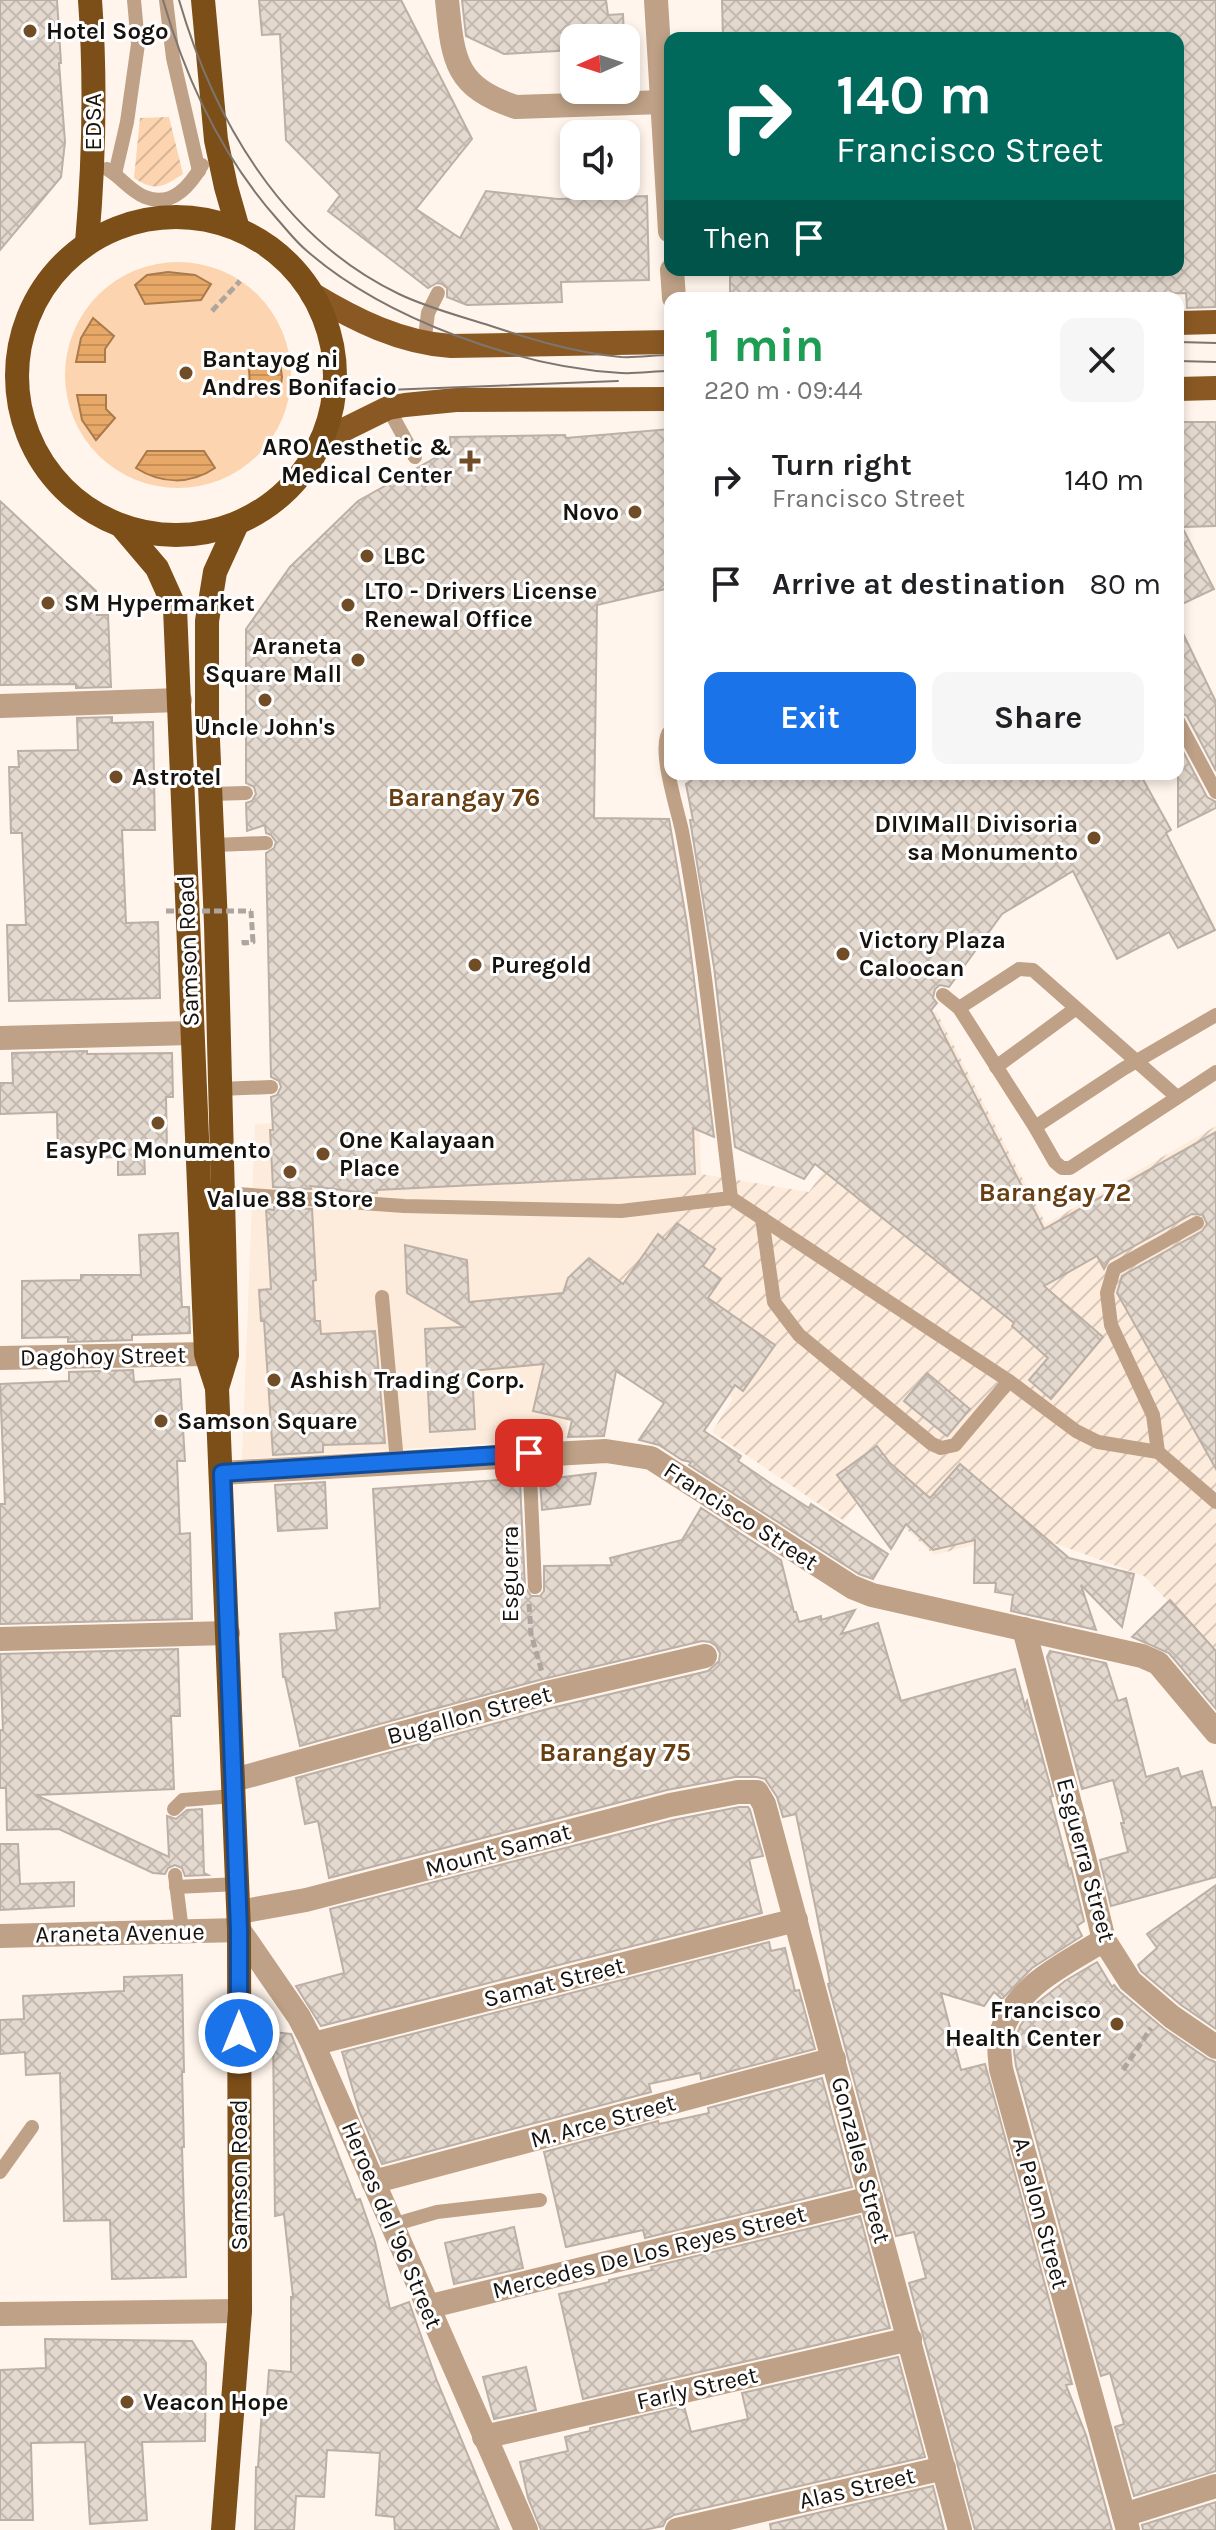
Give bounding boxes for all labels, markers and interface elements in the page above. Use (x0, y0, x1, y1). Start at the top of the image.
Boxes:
place label: Hotel Sogo (46, 17, 169, 45)
marker: Hotel Sogo (21, 22, 39, 40)
north arrow (560, 24, 640, 104)
map controls (560, 24, 640, 200)
text: 140 m (836, 62, 992, 127)
icon: right (704, 64, 808, 168)
street label: EDSA (79, 93, 107, 151)
button: sound (560, 120, 640, 200)
text: Francisco Street (836, 129, 1103, 171)
icon: arrive (787, 216, 831, 260)
text: Then (704, 220, 771, 256)
text: 1 min (704, 317, 824, 373)
button: close (1060, 318, 1144, 402)
place label: Bantayog ni Andres Bonifacio (202, 345, 397, 401)
marker: Bantayog ni Andres Bonifacio (177, 364, 195, 382)
text: 220 m · 09:44 (704, 375, 863, 406)
place label: ARO Aesthetic & Medical Center (262, 433, 453, 489)
text: Turn right (772, 447, 912, 483)
marker: ARO Aesthetic & Medical Center (459, 450, 481, 472)
icon: right (704, 458, 748, 502)
text: 140 m (1064, 462, 1144, 498)
text: Francisco Street (772, 483, 965, 514)
place label: Novo (562, 498, 619, 526)
marker: Novo (626, 503, 644, 521)
place label: LBC (383, 542, 426, 570)
marker: LBC (358, 547, 376, 565)
icon: arrive (704, 562, 748, 606)
text: Arrive at destination (772, 566, 1066, 602)
text: 80 m (1090, 566, 1161, 602)
place label: LTO - Drivers License Renewal Office (364, 577, 597, 633)
place label: SM Hypermarket (64, 589, 255, 617)
marker: SM Hypermarket (39, 594, 57, 612)
marker: LTO - Drivers License Renewal Office (339, 596, 357, 614)
place label: Araneta Square Mall (205, 632, 342, 688)
marker: Araneta Square Mall (349, 651, 367, 669)
button: Exit (704, 672, 916, 764)
button: Share (932, 672, 1144, 764)
marker: Uncle John's (256, 691, 274, 709)
place label: Uncle John's (194, 713, 336, 741)
place label: Astrotel (132, 763, 222, 791)
marker: Astrotel (107, 768, 125, 786)
district label: Barangay 76 (388, 782, 540, 813)
place label: DIVIMall Divisoria sa Monumento (874, 810, 1078, 866)
marker: DIVIMall Divisoria sa Monumento (1085, 829, 1103, 847)
street label: Samson Road (171, 875, 205, 1027)
place label: Victory Plaza Caloocan (859, 926, 1006, 982)
marker: Victory Plaza Caloocan (834, 945, 852, 963)
place label: Puregold (491, 951, 592, 979)
marker: Puregold (466, 956, 484, 974)
marker: EasyPC Monumento (149, 1114, 167, 1132)
place label: One Kalayaan Place (339, 1126, 495, 1182)
place label: EasyPC Monumento (45, 1136, 271, 1164)
marker: One Kalayaan Place (314, 1145, 332, 1163)
marker: Value 88 Store (281, 1163, 299, 1181)
district label: Barangay 72 (979, 1177, 1131, 1208)
place label: Value 88 Store (207, 1185, 373, 1213)
street label: Dagohoy Street (20, 1341, 186, 1371)
place label: Ashish Trading Corp. (290, 1366, 524, 1394)
marker: Ashish Trading Corp. (265, 1371, 283, 1389)
place label: Samson Square (177, 1407, 358, 1435)
marker: Samson Square (152, 1412, 170, 1430)
pin (495, 1419, 563, 1487)
icon: arrive (507, 1431, 551, 1475)
street label: Francisco Street (659, 1456, 823, 1576)
street label: Esguerra (496, 1525, 524, 1623)
street label: Bugallon Street (384, 1680, 554, 1750)
district label: Barangay 75 (539, 1737, 691, 1768)
street label: Esguerra Street (1051, 1775, 1121, 1945)
street label: Mount Samat (422, 1817, 574, 1883)
street label: Araneta Avenue (35, 1918, 205, 1948)
street label: Samat Street (481, 1951, 627, 2013)
position arrow (197, 1991, 281, 2075)
place label: Francisco Health Center (945, 1996, 1102, 2052)
marker: Francisco Health Center (1108, 2015, 1126, 2033)
street label: Gonzales Street (825, 2074, 897, 2246)
street label: M. Arce Street (527, 2088, 679, 2154)
street label: Samson Road (225, 2099, 253, 2251)
street label: Heroes del '96 Street (336, 2117, 448, 2333)
street label: A. Palon Street (1007, 2134, 1075, 2292)
street label: Mercedes De Los Reyes Street (489, 2199, 809, 2305)
street label: Farly Street (634, 2360, 760, 2416)
place label: Veacon Hope (143, 2388, 288, 2416)
marker: Veacon Hope (118, 2393, 136, 2411)
street label: Alas Street (796, 2461, 918, 2515)

